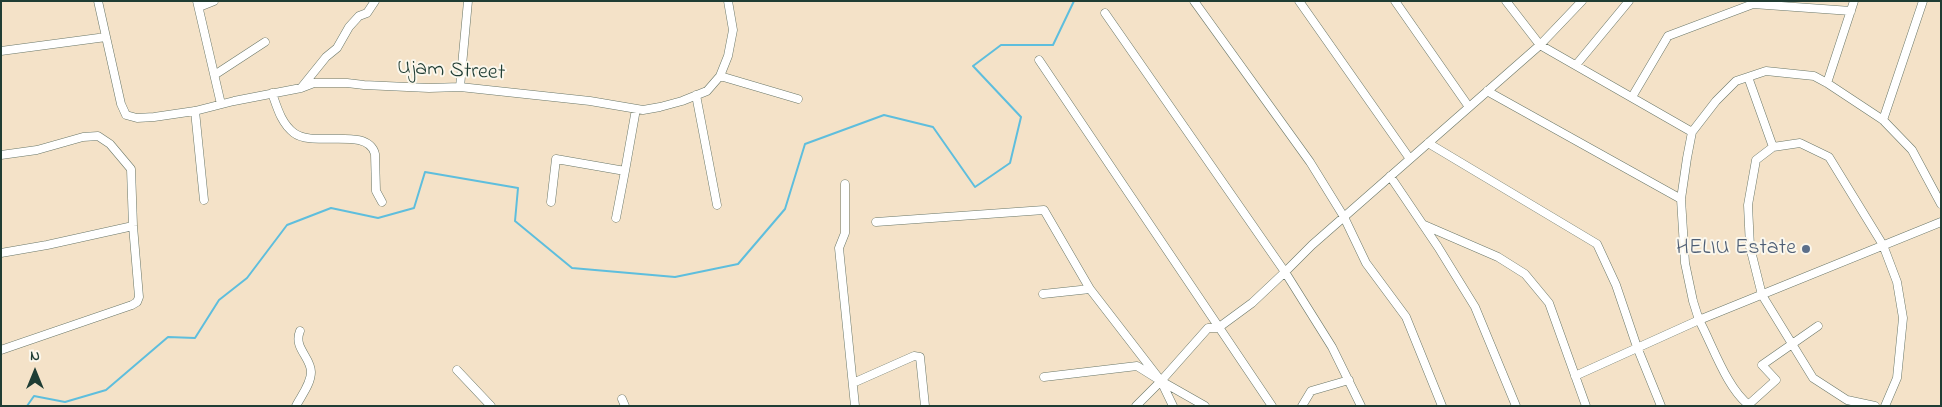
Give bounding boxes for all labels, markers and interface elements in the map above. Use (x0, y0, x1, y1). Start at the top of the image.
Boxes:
street label: Ujam Street (396, 56, 506, 88)
place label: HELIU Estate (1676, 236, 1796, 262)
marker: HELIU Estate (1800, 243, 1812, 255)
text: N (30, 346, 40, 367)
north arrow (10, 347, 60, 397)

